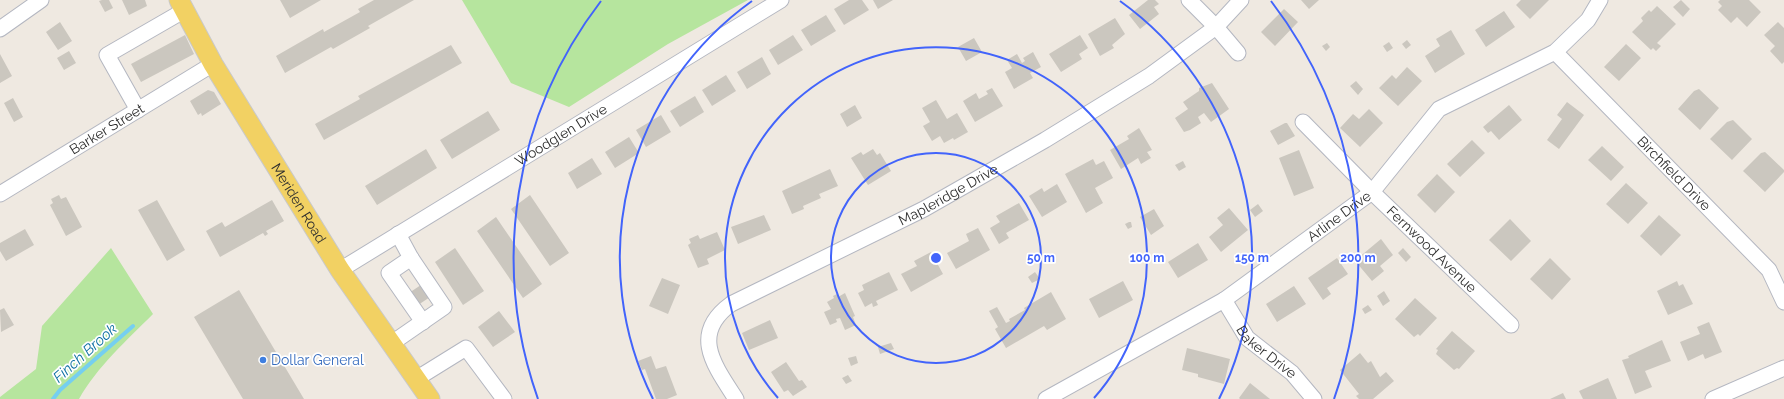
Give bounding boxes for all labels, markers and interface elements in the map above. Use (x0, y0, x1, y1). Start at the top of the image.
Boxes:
street label: Barker Street (67, 100, 147, 158)
street label: Woodglen Drive (512, 101, 610, 169)
street label: Birchfield Drive (1634, 133, 1714, 214)
street label: Meriden Road (268, 160, 329, 246)
street label: Mapleridge Drive (896, 161, 1001, 228)
street label: Arline Drive (1304, 188, 1374, 245)
street label: Fernwood Avenue (1384, 203, 1480, 296)
centre of rings (929, 251, 943, 265)
text: 50 m (1027, 251, 1055, 265)
text: 100 m (1130, 251, 1164, 265)
text: 150 m (1235, 251, 1269, 265)
text: 200 m (1340, 251, 1376, 265)
water label: Finch Brook (49, 320, 121, 386)
street label: Baker Drive (1233, 322, 1300, 381)
place label: Dollar General (271, 352, 364, 368)
marker: Dollar General (258, 355, 268, 365)

